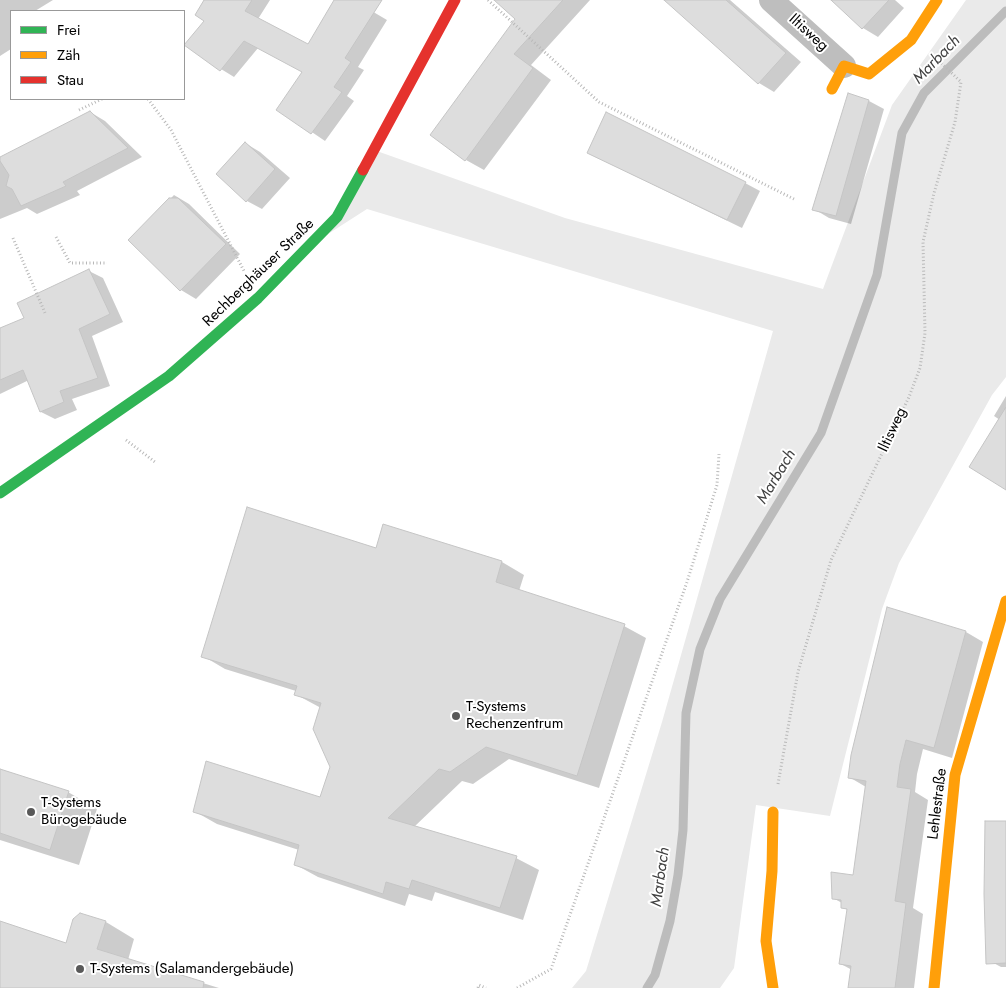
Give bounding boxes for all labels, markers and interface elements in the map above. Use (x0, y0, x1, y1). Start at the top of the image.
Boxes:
legend (10, 10, 185, 100)
street label: Iltisweg (785, 11, 831, 55)
text: Frei (57, 19, 81, 41)
water label: Marbach (909, 32, 965, 88)
text: Zäh (57, 44, 80, 66)
text: Stau (57, 69, 84, 91)
street label: Rechberghäuser Straße (200, 215, 318, 331)
street label: Iltisweg (875, 405, 911, 455)
water label: Marbach (753, 446, 801, 508)
place label: T-Systems Rechenzentrum (466, 698, 563, 733)
marker: T-Systems Rechenzentrum (450, 710, 462, 722)
street label: Lehlestraße (925, 767, 951, 841)
place label: T-Systems Bürogebäude (41, 794, 127, 829)
marker: T-Systems Bürogebäude (25, 806, 37, 818)
water label: Marbach (647, 846, 675, 908)
place label: T-Systems (Salamandergebäude) (90, 960, 294, 978)
marker: T-Systems (Salamandergebäude) (74, 963, 86, 975)

